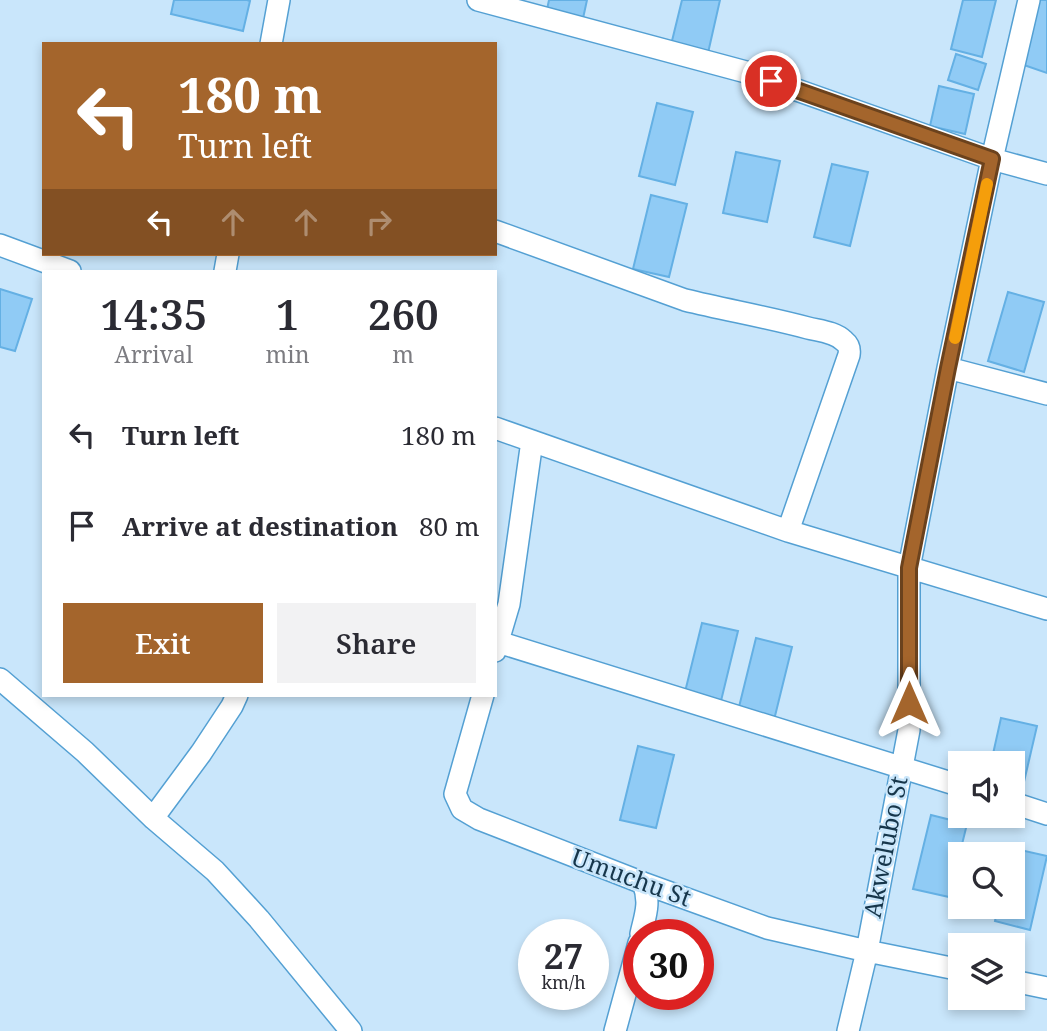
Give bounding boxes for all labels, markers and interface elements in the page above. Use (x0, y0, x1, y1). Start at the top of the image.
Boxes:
pin (741, 51, 801, 111)
text: 180 m (178, 61, 322, 127)
icon: arrive (752, 62, 790, 100)
icon: left (63, 70, 154, 161)
text: Turn left (178, 124, 312, 167)
icon: left (141, 203, 179, 241)
icon: ahead (214, 203, 252, 241)
icon: ahead (287, 203, 325, 241)
icon: right (360, 203, 398, 241)
text: 14:35 (100, 285, 207, 342)
text: 1 (276, 285, 299, 342)
text: 260 (368, 285, 439, 342)
text: Arrival (114, 338, 193, 370)
text: min (266, 338, 310, 370)
text: m (392, 338, 414, 370)
icon: left (63, 416, 101, 454)
text: Turn left (122, 417, 239, 453)
text: 180 m (401, 417, 476, 453)
icon: arrive (63, 507, 101, 545)
text: Arrive at destination (122, 508, 398, 544)
text: 80 m (419, 508, 479, 544)
button: Exit (63, 603, 263, 683)
button: Share (277, 603, 476, 683)
position arrow (872, 666, 946, 740)
map controls (948, 751, 1025, 1010)
button: sound (948, 751, 1025, 828)
street label: Akwelubo St (855, 773, 914, 920)
street label: Umuchu St (567, 840, 696, 914)
button: search (948, 842, 1025, 919)
speed limit sign: 30 (623, 919, 714, 1010)
text: 27 (544, 932, 583, 979)
button: layers (948, 933, 1025, 1010)
text: km/h (541, 970, 586, 994)

